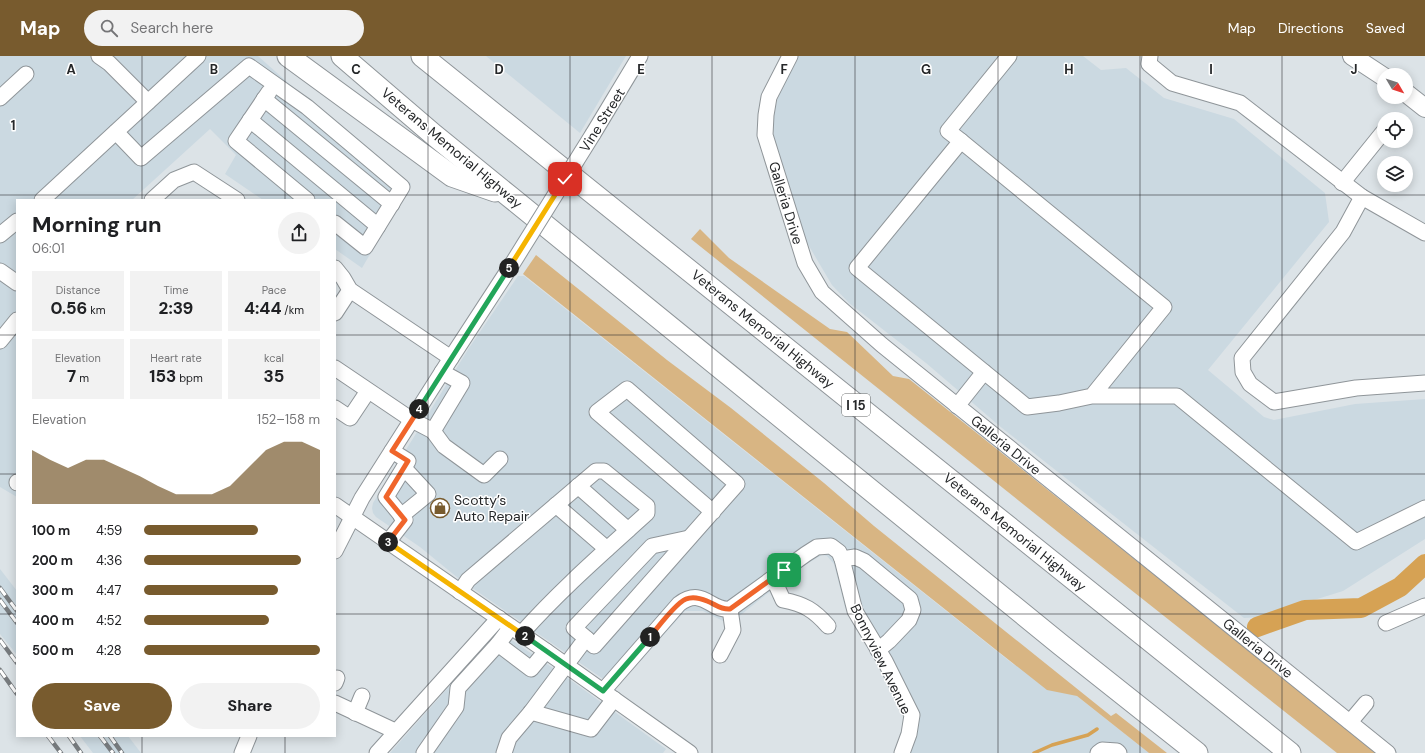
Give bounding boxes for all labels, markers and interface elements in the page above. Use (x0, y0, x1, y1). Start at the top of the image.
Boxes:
search box (84, 10, 364, 46)
text: Map (20, 16, 60, 41)
icon: search (98, 17, 120, 39)
text: Search here (130, 18, 213, 38)
text: Map (1228, 19, 1256, 37)
text: Directions (1278, 19, 1344, 37)
text: Saved (1366, 19, 1405, 37)
text: A (66, 61, 76, 78)
text: B (210, 61, 218, 78)
text: C (351, 61, 361, 78)
text: D (494, 61, 504, 78)
text: E (637, 61, 645, 78)
text: F (780, 61, 788, 78)
text: G (921, 61, 931, 78)
text: H (1064, 61, 1074, 78)
text: I (1209, 61, 1213, 78)
text: J (1350, 61, 1358, 78)
north arrow (1377, 68, 1413, 104)
map controls (1377, 68, 1413, 192)
street label: Veterans Memorial Highway (378, 84, 526, 213)
street label: Vine Street (575, 85, 629, 155)
button: locate (1377, 112, 1413, 148)
text: 1 (11, 117, 15, 134)
button: layers (1377, 156, 1413, 192)
street label: Galleria Drive (765, 160, 807, 247)
pin (548, 162, 582, 196)
icon: check (554, 168, 576, 190)
text: Morning run (32, 210, 162, 239)
button: share (278, 212, 320, 254)
text: 06:01 (32, 240, 65, 257)
pin: 5 (499, 258, 519, 278)
text: 5 (506, 261, 512, 275)
street label: Veterans Memorial Highway (688, 266, 838, 392)
text: Distance (56, 283, 100, 297)
text: Time (164, 283, 188, 297)
text: Pace (262, 283, 286, 297)
text: 0.56 (50, 297, 87, 319)
text: 2:39 (159, 297, 193, 319)
text: 4:44 (244, 297, 281, 319)
text: km (87, 303, 106, 317)
text: /km (281, 303, 304, 317)
text: Elevation (55, 351, 101, 365)
text: Heart rate (150, 351, 202, 365)
text: kcal (264, 351, 284, 365)
text: 7 (67, 365, 76, 387)
text: 153 (149, 365, 176, 387)
text: 35 (264, 365, 284, 387)
text: m (76, 371, 89, 385)
text: bpm (176, 371, 203, 385)
road number: I 15 (842, 394, 870, 416)
pin: 4 (409, 399, 429, 419)
text: 4 (415, 402, 423, 416)
text: Elevation (32, 411, 86, 428)
text: 152–158 m (257, 411, 320, 428)
street label: Galleria Drive (967, 411, 1045, 479)
street label: Veterans Memorial Highway (940, 469, 1090, 595)
place label: Scotty’s Auto Repair (454, 491, 529, 525)
shop icon: Scotty’s Auto Repair (429, 497, 451, 519)
text: 100 m (32, 522, 70, 539)
text: 4:59 (96, 522, 122, 539)
pin: 3 (378, 532, 398, 552)
text: 3 (385, 535, 391, 549)
text: 200 m (32, 552, 73, 569)
text: 4:36 (96, 552, 122, 569)
pin (767, 553, 801, 587)
icon: arrive (773, 559, 795, 581)
text: 300 m (32, 582, 73, 599)
text: 4:47 (96, 582, 121, 599)
street label: Bonnyview Avenue (846, 601, 916, 717)
text: 400 m (32, 612, 74, 629)
text: 4:52 (96, 612, 122, 629)
street label: Galleria Drive (1219, 614, 1297, 682)
pin: 2 (515, 626, 535, 646)
pin: 1 (640, 627, 660, 647)
text: 2 (522, 629, 528, 643)
text: 1 (648, 630, 652, 644)
text: 500 m (32, 642, 74, 659)
text: 4:28 (96, 642, 122, 659)
button: Save (32, 683, 172, 729)
button: Share (180, 683, 320, 729)

